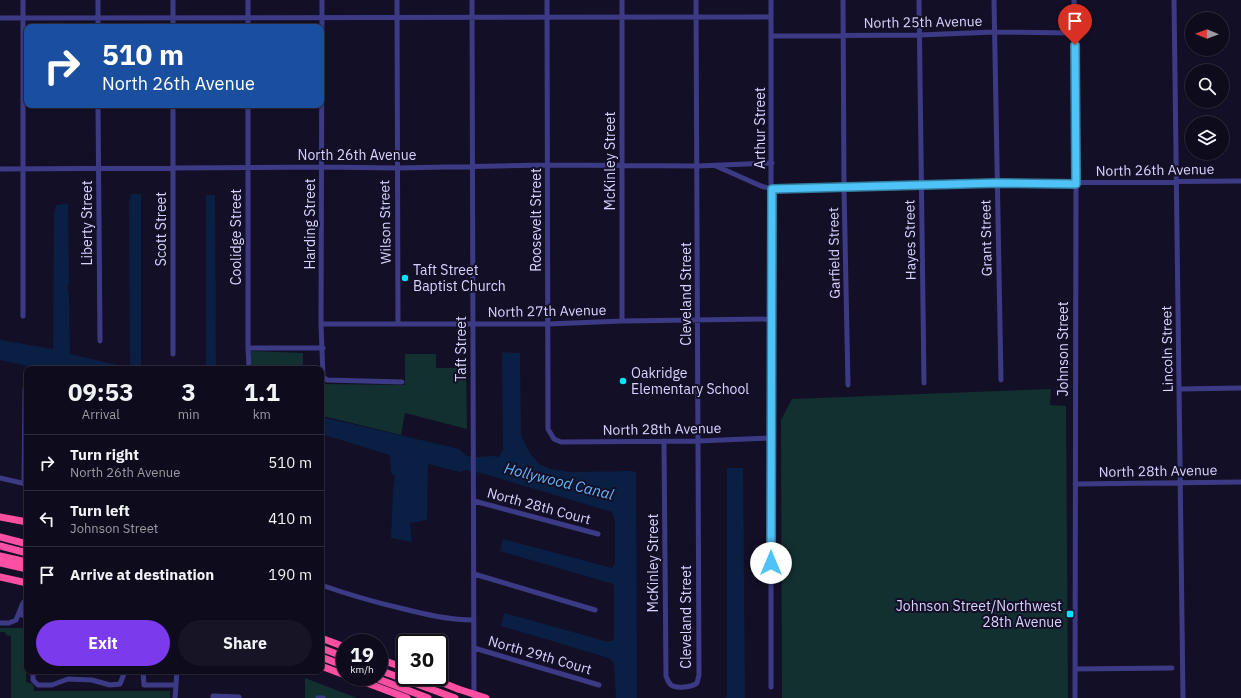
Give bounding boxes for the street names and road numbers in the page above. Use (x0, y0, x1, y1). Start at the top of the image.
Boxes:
street label: North 25th Avenue (863, 12, 983, 32)
street label: Arthur Street (751, 87, 769, 169)
street label: McKinley Street (601, 111, 619, 210)
street label: North 26th Avenue (298, 146, 417, 164)
street label: North 26th Avenue (1095, 160, 1215, 180)
street label: Roosevelt Street (527, 168, 545, 272)
street label: Harding Street (301, 178, 319, 270)
street label: Liberty Street (78, 180, 96, 266)
street label: Wilson Street (375, 180, 395, 264)
street label: Coolidge Street (227, 189, 245, 285)
street label: Scott Street (152, 192, 170, 266)
street label: Grant Street (976, 199, 996, 277)
street label: Hayes Street (900, 200, 920, 280)
street label: Garfield Street (824, 207, 844, 299)
street label: Cleveland Street (677, 242, 695, 346)
street label: North 27th Avenue (487, 301, 607, 321)
street label: Johnson Street (1054, 301, 1072, 397)
street label: Lincoln Street (1157, 305, 1177, 393)
street label: Taft Street (452, 316, 470, 382)
street label: North 28th Avenue (602, 419, 722, 439)
street label: North 28th Avenue (1098, 461, 1218, 481)
street label: North 28th Court (485, 484, 593, 529)
street label: McKinley Street (644, 513, 662, 612)
street label: Cleveland Street (677, 565, 695, 669)
street label: North 29th Court (486, 632, 594, 678)

